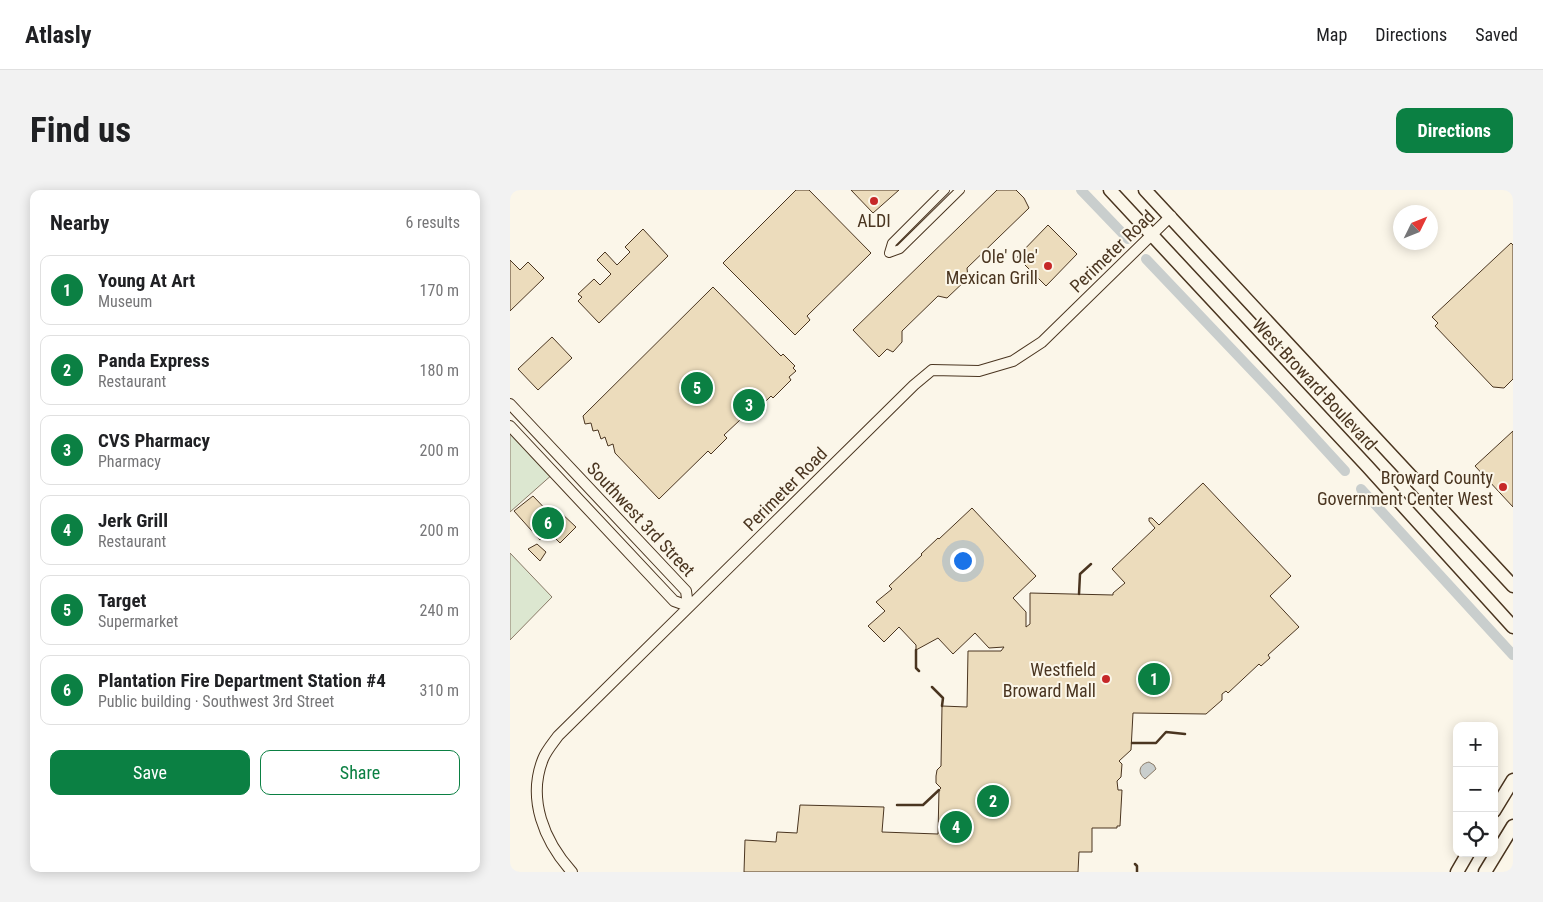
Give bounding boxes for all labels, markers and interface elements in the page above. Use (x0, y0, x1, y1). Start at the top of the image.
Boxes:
text: Atlasly (25, 21, 91, 49)
text: Map (1316, 24, 1347, 45)
text: Directions (1375, 24, 1447, 45)
text: Saved (1475, 24, 1518, 45)
button: Directions (1396, 108, 1513, 153)
text: Find us (30, 110, 131, 151)
marker: ALDI (868, 195, 880, 207)
street label: Perimeter Road (1065, 205, 1159, 297)
north arrow (1393, 205, 1438, 250)
place label: ALDI (857, 210, 891, 231)
text: Nearby (50, 211, 109, 235)
text: 6 results (405, 213, 460, 232)
place label: Ole' Ole' Mexican Grill (946, 246, 1038, 288)
marker: Ole' Ole' Mexican Grill (1042, 260, 1054, 272)
text: Young At Art (98, 269, 195, 292)
text: 1 (63, 281, 71, 300)
text: 170 m (420, 281, 459, 300)
text: Museum (98, 292, 152, 311)
street label: West Broward Boulevard (1248, 314, 1382, 454)
text: Panda Express (98, 349, 210, 372)
text: 2 (63, 361, 71, 380)
text: 180 m (420, 361, 459, 380)
pin: 5 (681, 369, 713, 407)
text: Restaurant (98, 372, 166, 391)
pin: 3 (733, 386, 765, 424)
text: CVS Pharmacy (98, 429, 210, 452)
text: 3 (63, 441, 71, 460)
text: 200 m (420, 441, 459, 460)
street label: Perimeter Road (739, 443, 831, 535)
text: Pharmacy (98, 452, 161, 471)
street label: Southwest 3rd Street (583, 458, 699, 580)
place label: Broward County Government Center West (1317, 467, 1493, 509)
marker: Broward County Government Center West (1497, 481, 1509, 493)
pin: 6 (532, 504, 564, 542)
text: Jerk Grill (98, 509, 168, 532)
text: 4 (63, 521, 71, 540)
text: 200 m (420, 521, 459, 540)
text: Restaurant (98, 532, 166, 551)
your location (950, 548, 976, 574)
text: Target (98, 589, 146, 612)
text: 5 (63, 601, 71, 620)
text: 240 m (420, 601, 459, 620)
text: Supermarket (98, 612, 178, 631)
place label: Westfield Broward Mall (1003, 659, 1096, 701)
pin: 1 (1138, 660, 1170, 698)
text: Plantation Fire Department Station #4 (98, 669, 386, 692)
marker: Westfield Broward Mall (1100, 673, 1112, 685)
text: 6 (63, 681, 71, 700)
text: 310 m (420, 681, 459, 700)
text: Public building · Southwest 3rd Street (98, 692, 334, 711)
map controls (1453, 722, 1498, 857)
button: + (1453, 722, 1498, 767)
button: Save (50, 750, 250, 795)
button: Share (260, 750, 460, 795)
button: − (1453, 767, 1498, 812)
pin: 2 (977, 782, 1009, 820)
pin: 4 (940, 808, 972, 846)
button: locate (1453, 812, 1498, 857)

